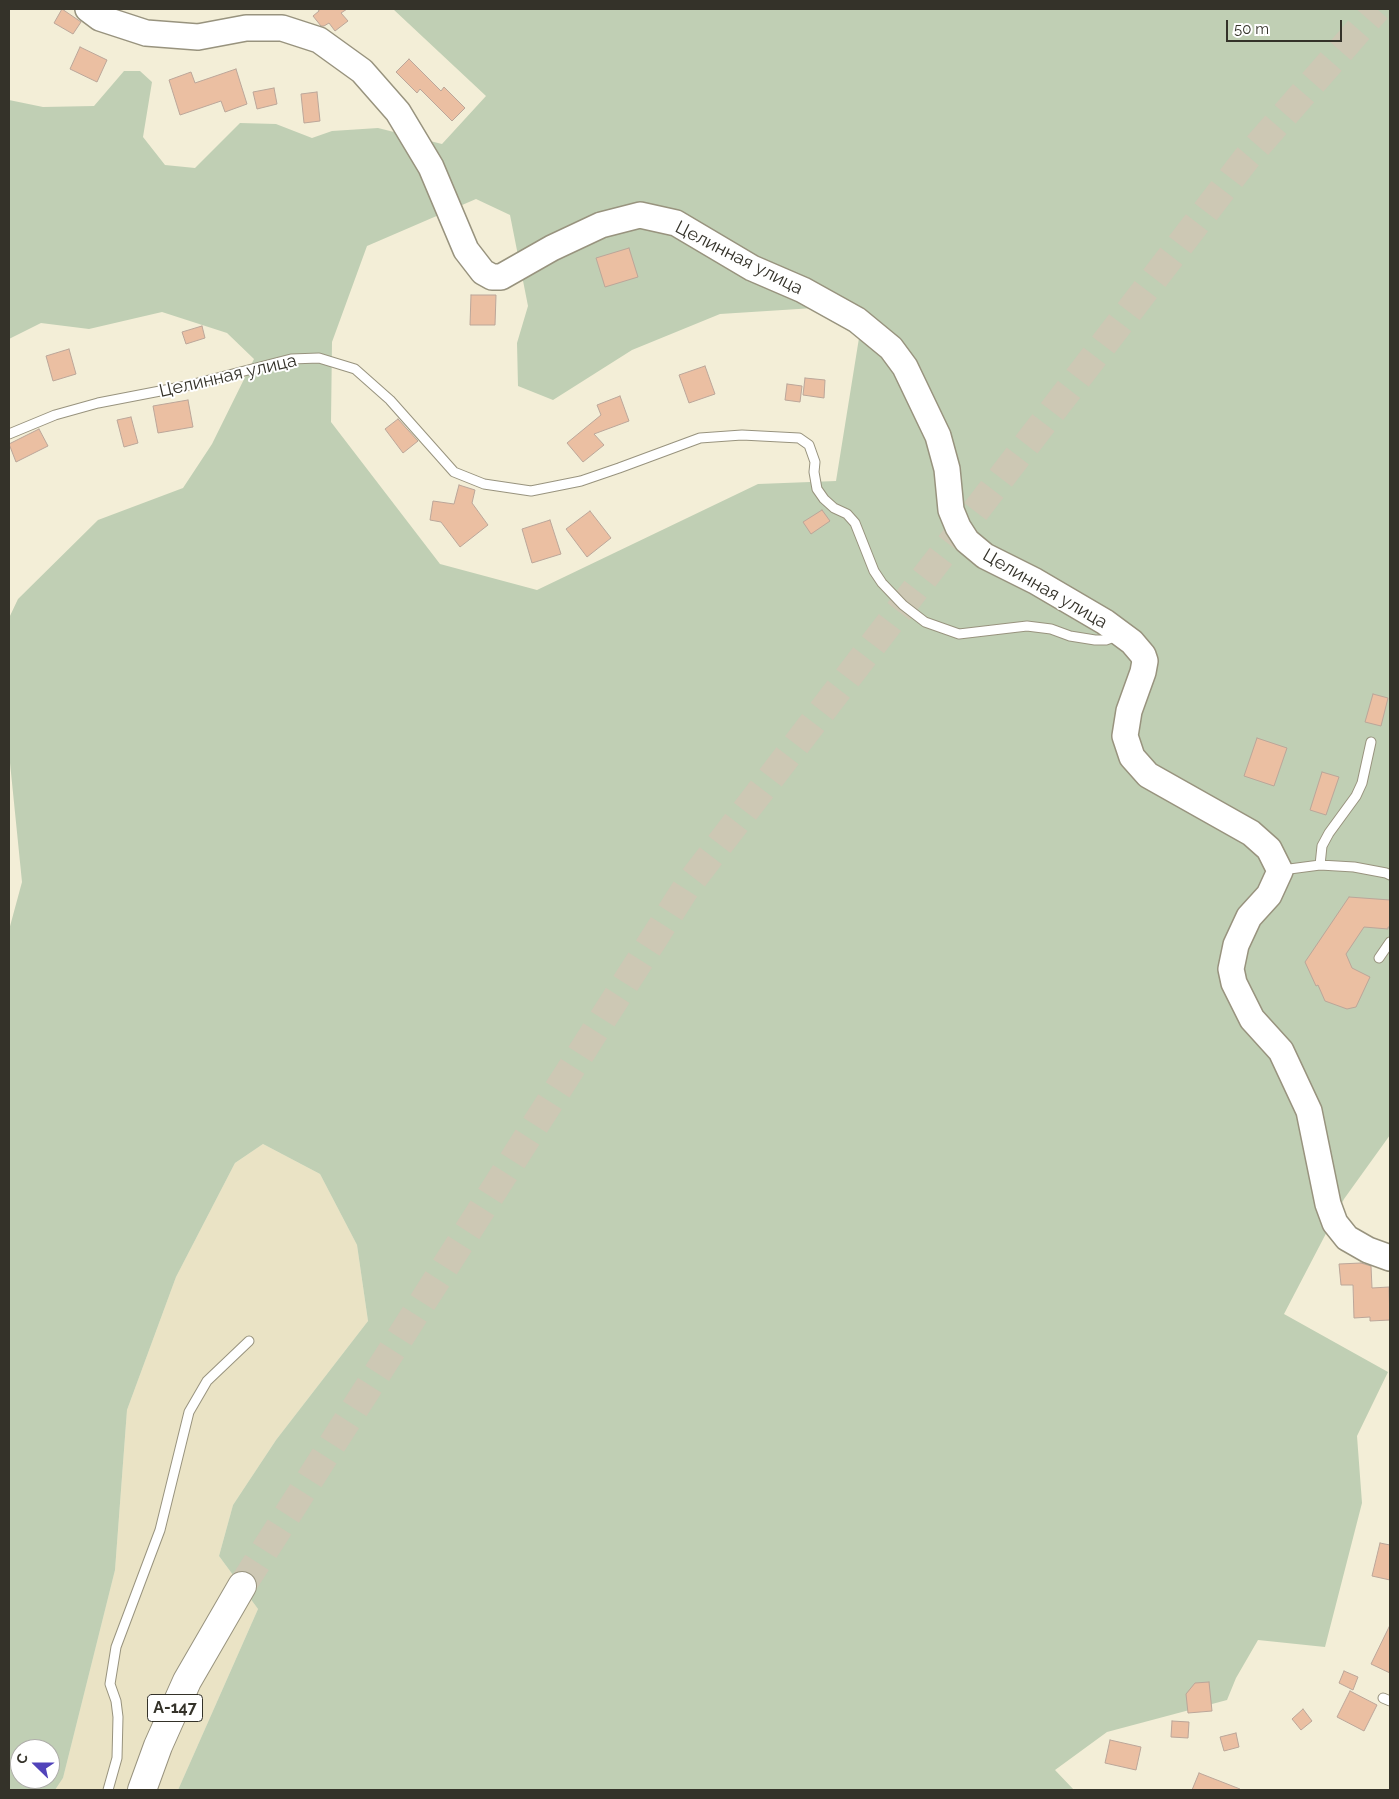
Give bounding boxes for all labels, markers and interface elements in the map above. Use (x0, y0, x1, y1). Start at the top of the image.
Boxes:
scale bar (1229, 10, 1345, 42)
text: 50 m (1234, 20, 1269, 38)
street label: Целинная улица (672, 217, 806, 299)
street label: Целинная улица (157, 350, 299, 402)
street label: Целинная улица (979, 545, 1111, 633)
road number: А-147 (148, 1695, 202, 1722)
north arrow (10, 1739, 60, 1789)
text: С (13, 1751, 31, 1766)

